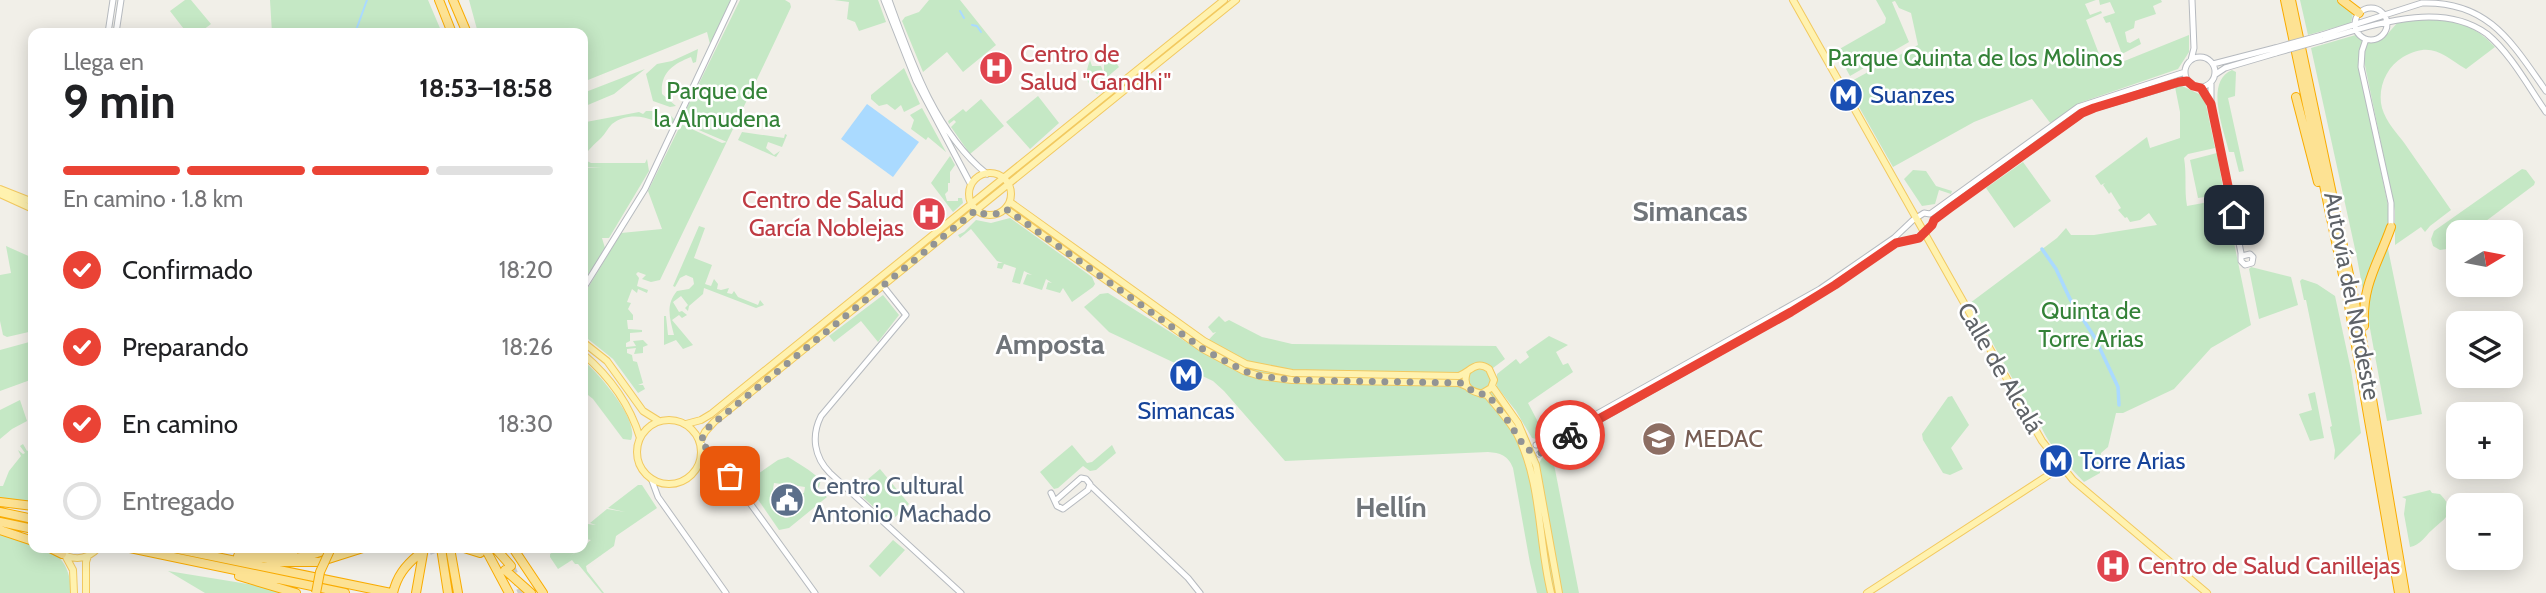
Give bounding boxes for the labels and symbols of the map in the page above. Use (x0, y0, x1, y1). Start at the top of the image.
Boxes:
place label: Centro de Salud "Gandhi" (1020, 39, 1171, 96)
park label: Parque Quinta de los Molinos (1828, 43, 2122, 72)
hospital icon: Centro de Salud "Gandhi" (977, 49, 1015, 87)
park label: Parque de la Almudena (653, 76, 781, 133)
metro station icon: Suanzes (1827, 76, 1865, 114)
place label: Suanzes (1870, 80, 1955, 109)
place label: Centro de Salud García Noblejas (742, 185, 904, 242)
pin (2204, 185, 2264, 245)
street label: Autovía del Nordeste (2318, 189, 2387, 402)
district label: Simancas (1632, 194, 1748, 228)
hospital icon: Centro de Salud García Noblejas (910, 195, 948, 233)
north arrow (2446, 220, 2524, 298)
park label: Quinta de Torre Arias (2038, 296, 2144, 353)
street label: Calle de Alcalá (1951, 297, 2050, 439)
district label: Amposta (995, 327, 1105, 361)
metro station icon: Simancas (1167, 356, 1205, 394)
place label: Simancas (1137, 396, 1235, 425)
courier (1535, 400, 1605, 470)
school or university icon: MEDAC (1640, 420, 1678, 458)
place label: MEDAC (1684, 424, 1763, 453)
metro station icon: Torre Arias (2037, 442, 2075, 480)
pin (700, 446, 760, 506)
place label: Torre Arias (2080, 446, 2186, 475)
place label: Centro Cultural Antonio Machado (812, 471, 991, 528)
public building icon: Centro Cultural Antonio Machado (768, 481, 806, 519)
district label: Hellín (1355, 490, 1427, 524)
hospital icon: Centro de Salud Canillejas (2094, 547, 2132, 585)
place label: Centro de Salud Canillejas (2138, 551, 2400, 580)

